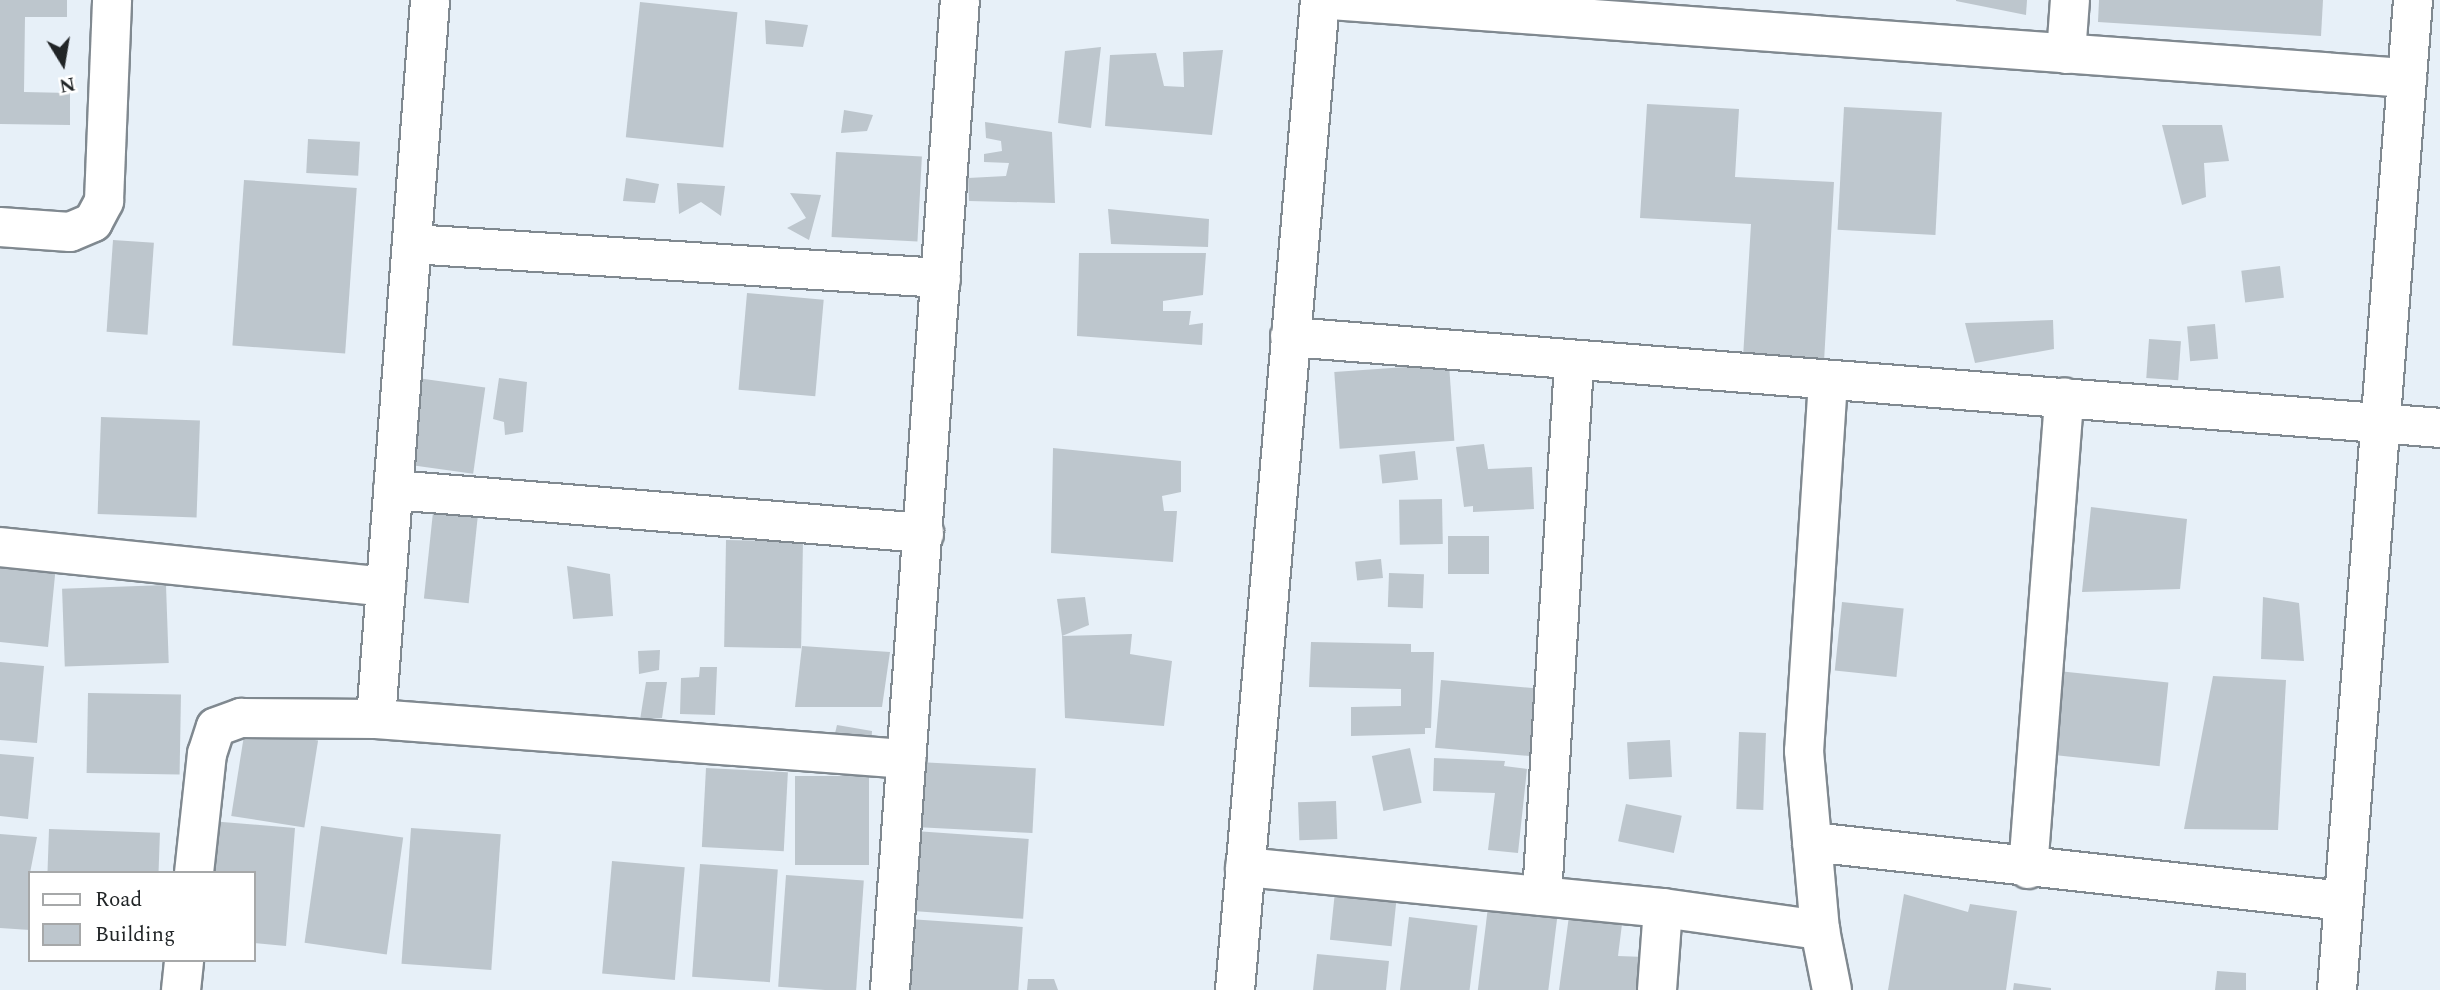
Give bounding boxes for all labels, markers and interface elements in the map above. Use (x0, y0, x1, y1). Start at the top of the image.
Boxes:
north arrow (28, 28, 98, 98)
text: N (57, 68, 77, 100)
legend (28, 871, 256, 962)
text: Road (95, 884, 142, 916)
text: Building (95, 919, 175, 951)

